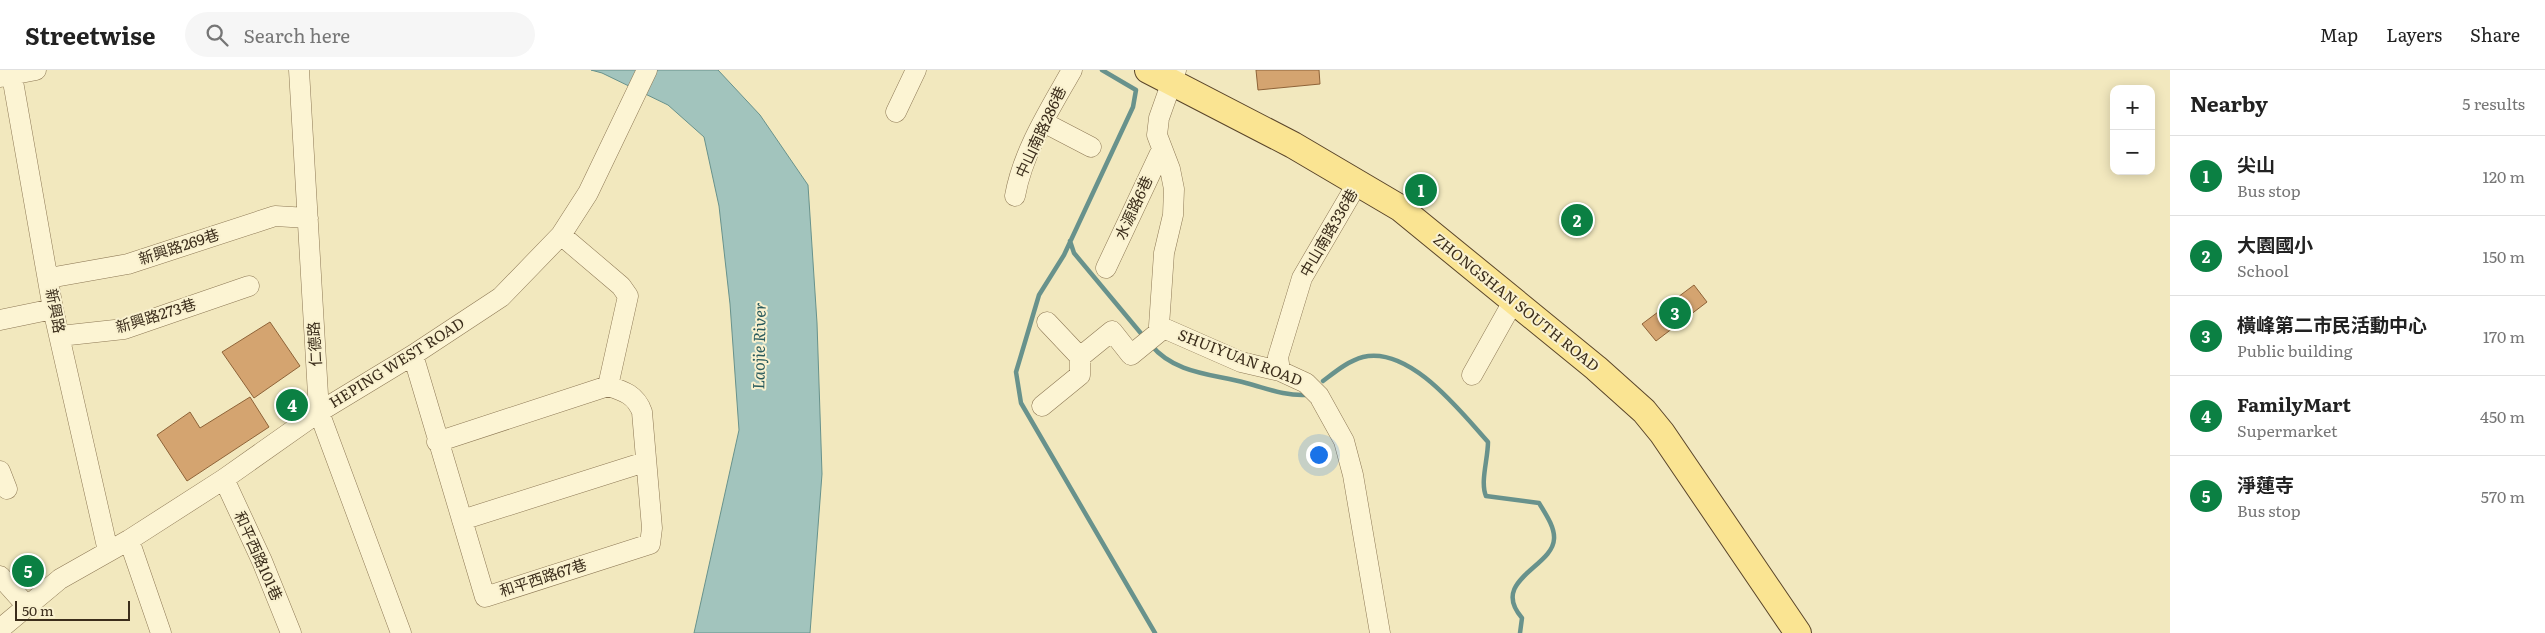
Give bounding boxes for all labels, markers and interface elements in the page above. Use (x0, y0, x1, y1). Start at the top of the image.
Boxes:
search box (185, 12, 535, 57)
text: Streetwise (25, 17, 155, 52)
icon: search (203, 21, 231, 49)
text: Search here (243, 21, 350, 49)
text: Map (2320, 21, 2358, 48)
text: Layers (2386, 21, 2442, 48)
text: Share (2470, 21, 2520, 48)
street label: 中山南路286巷 (1008, 82, 1071, 181)
map controls (2110, 85, 2155, 175)
button: + (2110, 85, 2155, 130)
text: Nearby (2190, 87, 2268, 118)
text: 5 results (2462, 91, 2525, 115)
button: − (2110, 130, 2155, 175)
text: 尖山 (2237, 150, 2275, 178)
text: 1 (2203, 164, 2209, 188)
text: 120 m (2482, 164, 2525, 188)
pin: 1 (1405, 171, 1437, 209)
street label: 水源路6巷 (1108, 172, 1157, 243)
text: Bus stop (2237, 178, 2301, 202)
street label: 中山南路336巷 (1293, 184, 1362, 281)
pin: 2 (1561, 201, 1593, 239)
street label: 新興路269巷 (135, 222, 222, 269)
street label: ZHONGSHAN SOUTH ROAD (1429, 227, 1605, 376)
text: 大園國小 (2237, 230, 2313, 258)
text: 2 (2202, 244, 2210, 268)
text: 150 m (2482, 244, 2525, 268)
text: School (2237, 258, 2289, 282)
street label: 新興路 (41, 286, 72, 335)
street label: 新興路273巷 (112, 291, 199, 338)
pin: 3 (1659, 294, 1691, 332)
water label: Laojie River (745, 302, 771, 390)
text: 橫峰第二市民活動中心 (2237, 310, 2427, 338)
street label: HEPING WEST ROAD (324, 311, 468, 413)
street label: 仁德路 (301, 321, 326, 367)
street label: SHUIYUAN ROAD (1175, 322, 1306, 391)
text: 3 (2202, 324, 2210, 348)
text: 170 m (2483, 324, 2525, 348)
text: Public building (2237, 338, 2353, 362)
pin: 4 (276, 386, 308, 424)
text: FamilyMart (2237, 390, 2351, 418)
text: 4 (2201, 404, 2211, 428)
text: 450 m (2480, 404, 2525, 428)
text: Supermarket (2237, 418, 2337, 442)
your location (1306, 442, 1332, 468)
text: 淨蓮寺 (2237, 470, 2294, 498)
text: 5 (2202, 484, 2210, 508)
text: 570 m (2481, 484, 2525, 508)
text: Bus stop (2237, 498, 2301, 522)
street label: 和平西路101巷 (229, 507, 289, 604)
pin: 5 (12, 552, 44, 590)
street label: 和平西路67巷 (496, 552, 589, 602)
scale bar (15, 598, 130, 621)
text: 50 m (22, 600, 54, 620)

